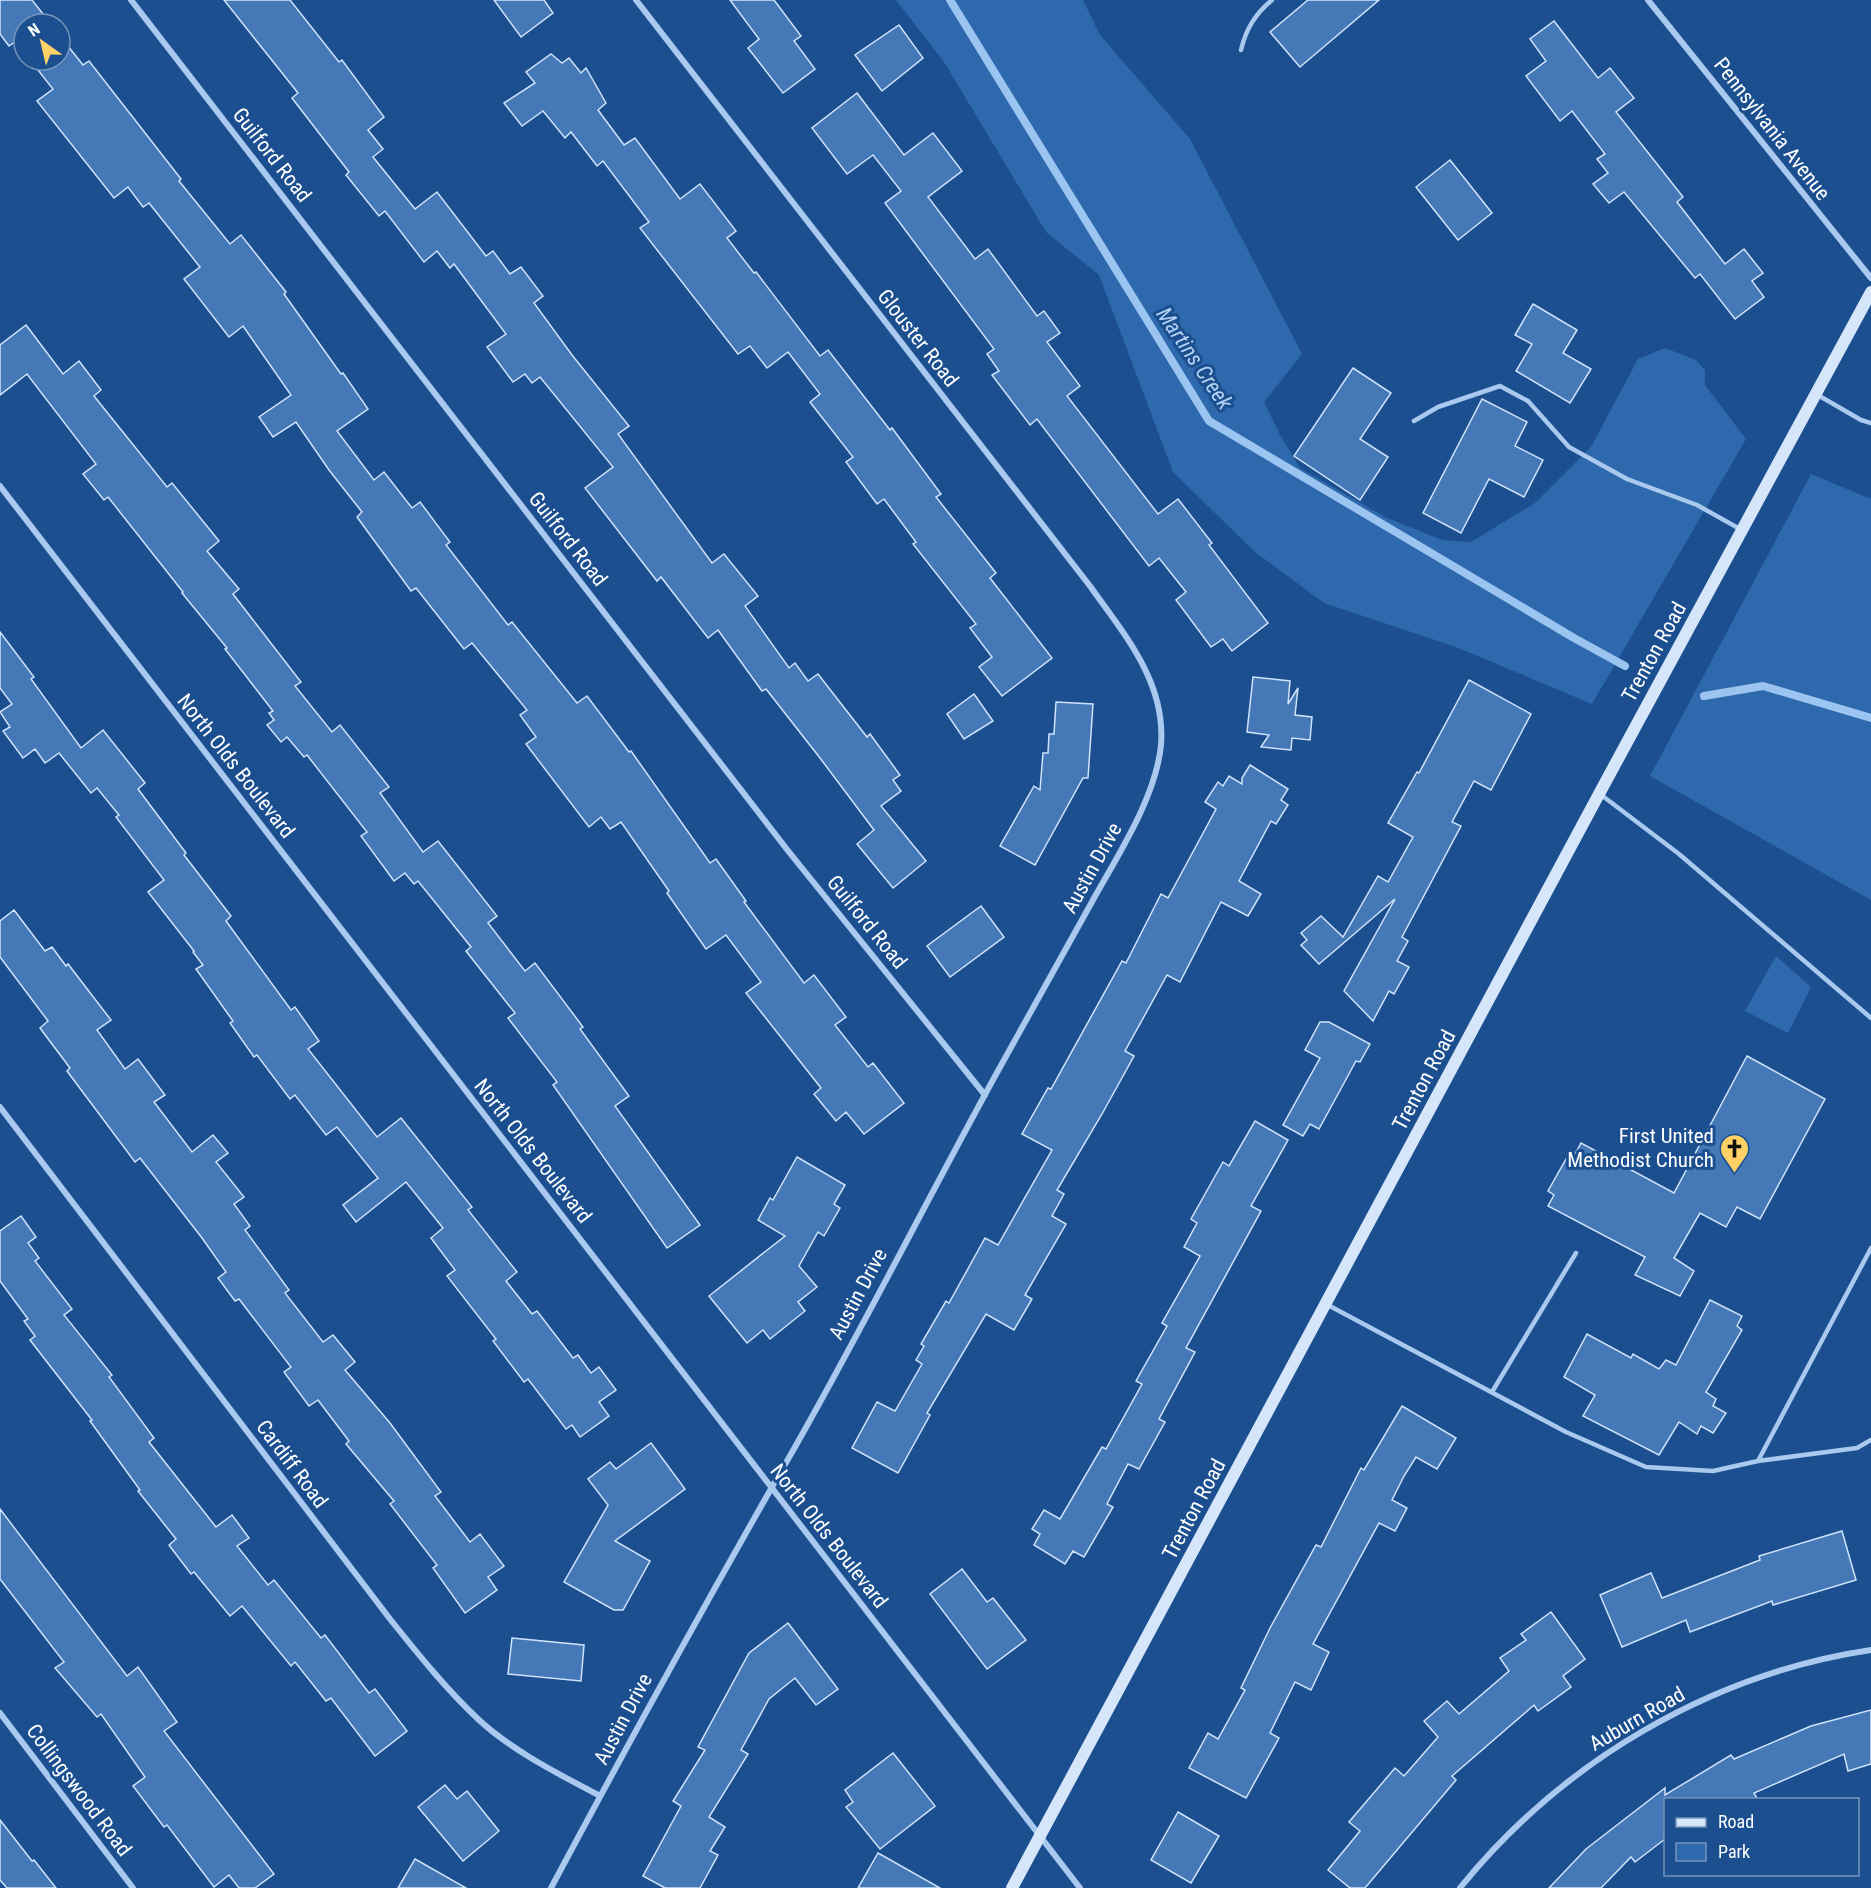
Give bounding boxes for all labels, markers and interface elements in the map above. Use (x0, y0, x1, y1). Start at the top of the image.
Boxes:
north arrow (12, 12, 72, 72)
text: N (25, 19, 43, 41)
street label: Pennsylvania Avenue (1709, 53, 1835, 205)
street label: Guilford Road (228, 103, 316, 207)
street label: Glouster Road (873, 285, 963, 391)
water label: Martins Creek (1151, 303, 1238, 414)
street label: Guilford Road (524, 487, 612, 591)
street label: Trenton Road (1617, 598, 1691, 706)
street label: North Olds Boulevard (172, 689, 300, 843)
street label: Austin Drive (1057, 818, 1127, 917)
street label: Guilford Road (822, 871, 912, 973)
street label: Trenton Road (1388, 1026, 1460, 1134)
street label: North Olds Boulevard (469, 1074, 597, 1228)
place label: First United Methodist Church (1567, 1124, 1714, 1172)
church icon: First United Methodist Church (1719, 1132, 1751, 1174)
street label: Austin Drive (824, 1244, 892, 1344)
street label: Cardiff Road (251, 1415, 333, 1513)
street label: Trenton Road (1158, 1455, 1230, 1563)
street label: North Olds Boulevard (765, 1459, 893, 1613)
street label: Austin Drive (589, 1669, 657, 1769)
street label: Auburn Road (1585, 1682, 1689, 1756)
street label: Collingswood Road (22, 1719, 136, 1861)
legend (1664, 1798, 1859, 1876)
text: Road (1718, 1811, 1754, 1832)
text: Park (1718, 1841, 1750, 1862)

